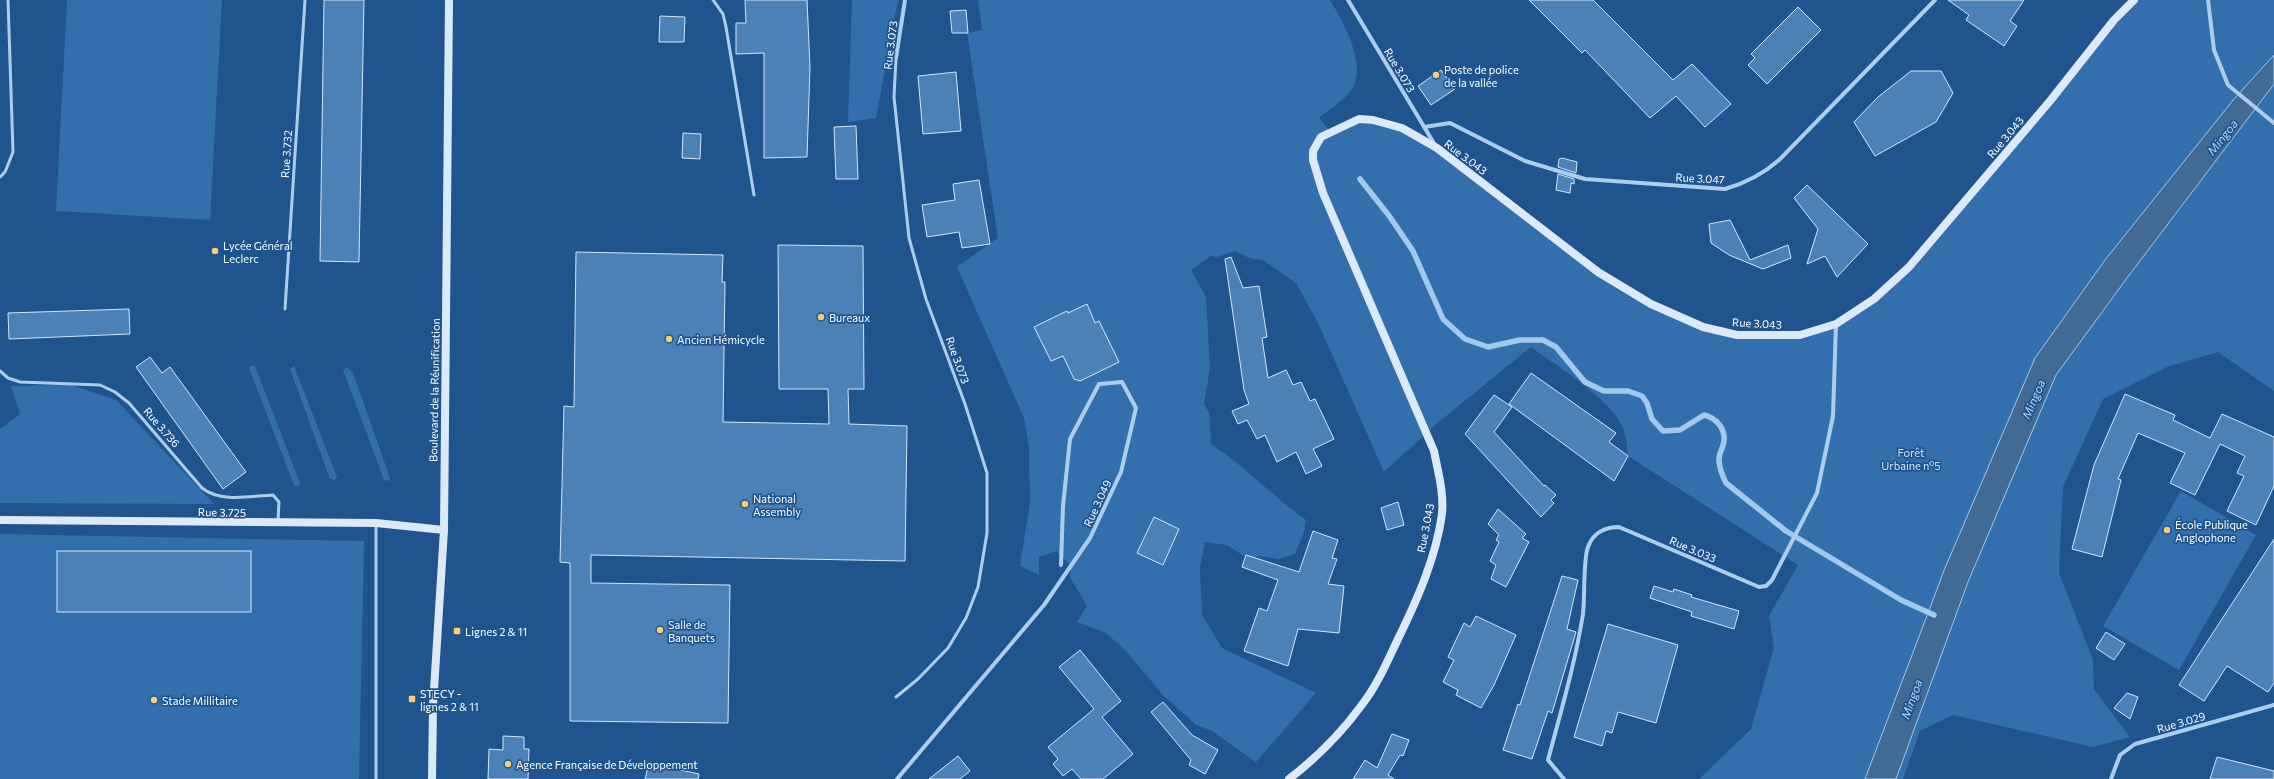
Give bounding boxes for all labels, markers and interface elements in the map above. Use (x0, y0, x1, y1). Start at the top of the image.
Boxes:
street label: Rue 3.073 (881, 20, 899, 70)
street label: Rue 3.073 (1382, 46, 1418, 94)
place label: Poste de police de la vallée (1444, 63, 1519, 89)
marker: Poste de police de la vallée (1431, 70, 1441, 80)
street label: Rue 3.043 (1984, 114, 2026, 160)
water label: Mingoa (2204, 116, 2240, 158)
street label: Rue 3.732 (278, 130, 294, 178)
street label: Rue 3.043 (1442, 137, 1490, 177)
street label: Rue 3.047 (1675, 170, 1725, 186)
place label: Lycée Général Leclerc (223, 239, 292, 265)
marker: Lycée Général Leclerc (210, 246, 220, 256)
place label: Bureaux (829, 311, 870, 324)
marker: Bureaux (816, 312, 826, 322)
street label: Rue 3.043 (1732, 315, 1782, 331)
street label: Boulevard de la Réunification (426, 318, 442, 462)
place label: Ancien Hémicycle (677, 333, 765, 346)
marker: Ancien Hémicycle (664, 334, 674, 344)
street label: Rue 3.073 (943, 335, 973, 385)
water label: Mingoa (2018, 377, 2048, 421)
street label: Rue 3.736 (141, 404, 183, 450)
park label: Forêt Urbaine n°5 (1881, 446, 1941, 472)
street label: Rue 3.049 (1080, 477, 1114, 529)
place label: National Assembly (753, 492, 801, 518)
marker: National Assembly (740, 499, 750, 509)
street label: Rue 3.043 (1414, 502, 1436, 554)
street label: Rue 3.725 (198, 505, 246, 519)
place label: École Publique Anglophone (2175, 517, 2248, 544)
marker: École Publique Anglophone (2162, 525, 2172, 535)
street label: Rue 3.033 (1668, 533, 1718, 565)
place label: Salle de Banquets (668, 618, 715, 644)
place label: Lignes 2 & 11 (465, 625, 527, 638)
marker: Salle de Banquets (655, 625, 665, 635)
marker: Lignes 2 & 11 (452, 626, 462, 636)
water label: Mingoa (1897, 677, 1925, 721)
place label: STECY - lignes 2 & 11 (420, 687, 479, 713)
place label: Stade Millitaire (162, 694, 238, 707)
marker: STECY - lignes 2 & 11 (407, 694, 417, 704)
marker: Stade Millitaire (149, 695, 159, 705)
street label: Rue 3.029 (2155, 709, 2207, 735)
place label: Agence Française de Développement (516, 758, 698, 771)
marker: Agence Française de Développement (503, 759, 513, 769)

